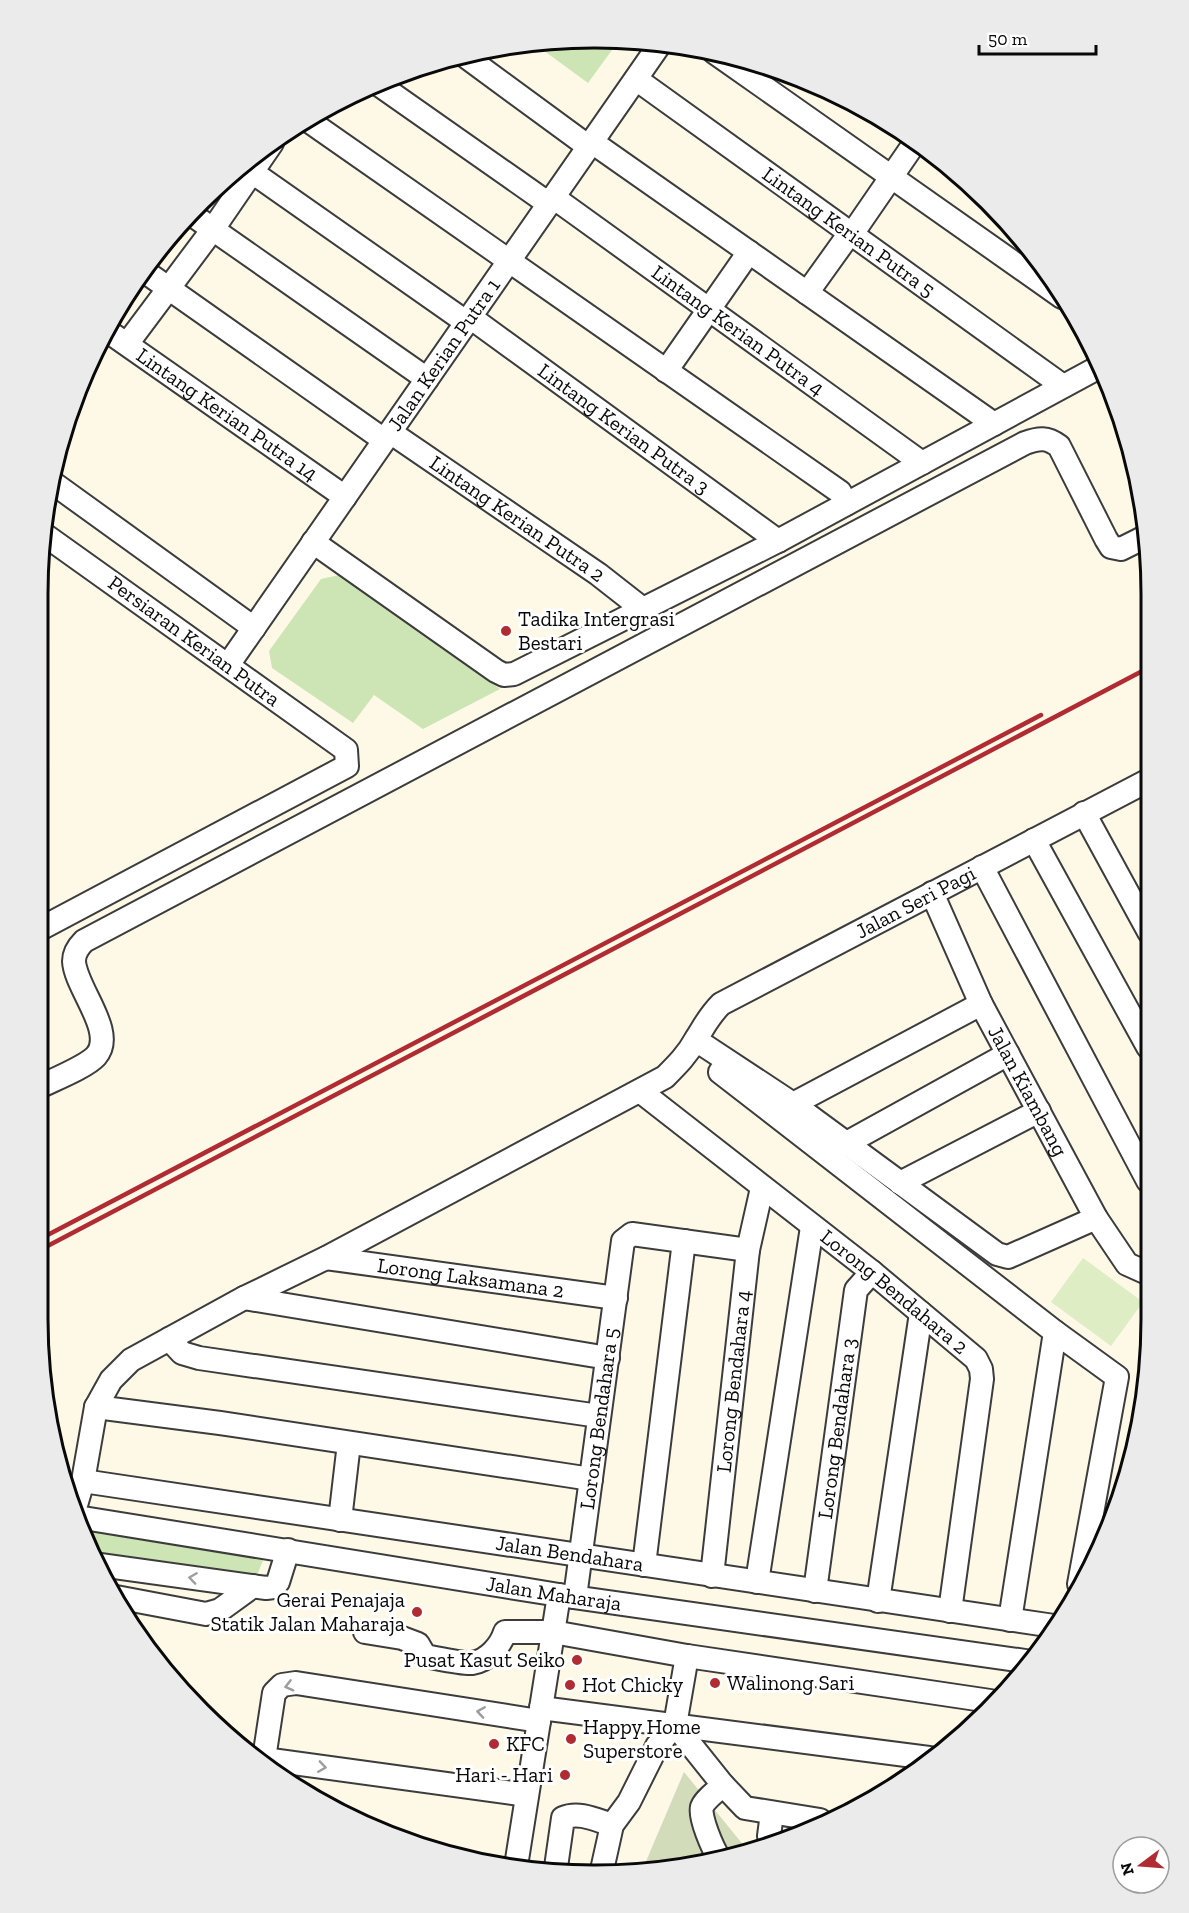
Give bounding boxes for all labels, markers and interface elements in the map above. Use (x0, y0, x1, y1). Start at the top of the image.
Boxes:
scale bar (979, 18, 1096, 56)
text: 50 m (988, 28, 1028, 50)
street label: Lintang Kerian Putra 5 (758, 161, 940, 302)
street label: Lintang Kerian Putra 4 (647, 259, 830, 401)
street label: Jalan Kerian Putra 1 (382, 273, 505, 435)
street label: Lintang Kerian Putra 14 (132, 342, 323, 486)
street label: Lintang Kerian Putra 3 (533, 358, 715, 499)
street label: Lintang Kerian Putra 2 (425, 450, 610, 587)
street label: Persiaran Kerian Putra (103, 570, 285, 711)
place label: Tadika Intergrasi Bestari (518, 606, 675, 655)
marker: Tadika Intergrasi Bestari (499, 624, 513, 638)
street label: Jalan Seri Pagi (851, 860, 980, 943)
street label: Jalan Kiambang (983, 1021, 1074, 1161)
street label: Lorong Bendahara 2 (816, 1224, 973, 1359)
street label: Lorong Laksamana 2 (376, 1252, 566, 1303)
street label: Lorong Bendahara 4 (711, 1289, 756, 1474)
street label: Lorong Bendahara 5 (574, 1326, 623, 1511)
street label: Lorong Bendahara 3 (812, 1336, 861, 1521)
street label: Jalan Bendahara (494, 1530, 645, 1577)
street label: Jalan Maharaja (484, 1570, 623, 1616)
one-way arrow (189, 1572, 198, 1584)
place label: Gerai Penajaja Statik Jalan Maharaja (210, 1587, 405, 1637)
marker: Gerai Penajaja Statik Jalan Maharaja (410, 1605, 424, 1619)
place label: Pusat Kasut Seiko (404, 1647, 565, 1672)
marker: Pusat Kasut Seiko (570, 1653, 584, 1667)
place label: Walinong Sari (727, 1670, 855, 1695)
place label: Hot Chicky (582, 1672, 684, 1697)
marker: Walinong Sari (708, 1676, 722, 1690)
one-way arrow (284, 1678, 294, 1691)
marker: Hot Chicky (563, 1678, 577, 1692)
one-way arrow (476, 1706, 486, 1718)
place label: Happy Home Superstore (583, 1714, 701, 1763)
place label: KFC (506, 1731, 545, 1756)
marker: Happy Home Superstore (564, 1732, 578, 1746)
marker: KFC (487, 1737, 501, 1751)
one-way arrow (317, 1760, 326, 1772)
place label: Hari - Hari (455, 1762, 553, 1787)
marker: Hari - Hari (558, 1768, 572, 1782)
north arrow (1111, 1835, 1171, 1895)
text: N (1116, 1861, 1138, 1877)

